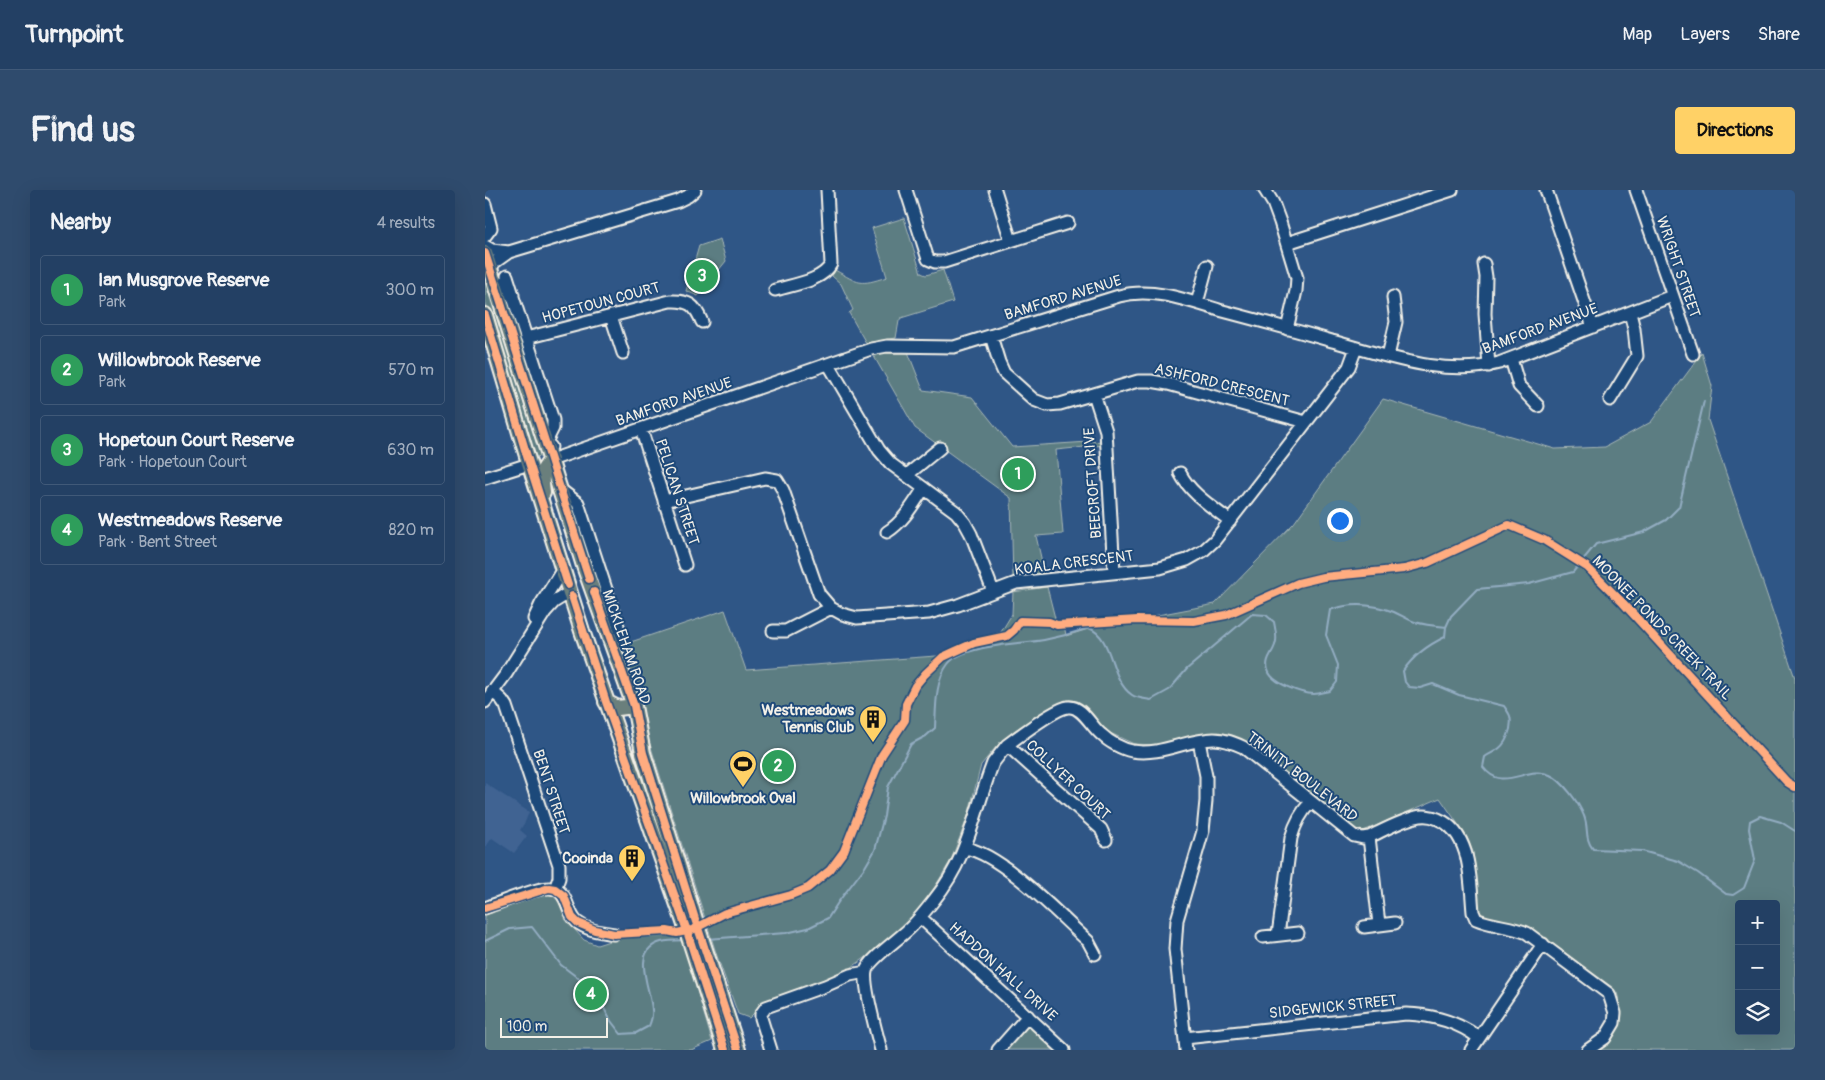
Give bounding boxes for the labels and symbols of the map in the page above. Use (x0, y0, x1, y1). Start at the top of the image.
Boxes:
street label: WRIGHT STREET (1652, 214, 1704, 320)
pin: 3 (686, 257, 718, 295)
street label: BAMFORD AVENUE (1002, 271, 1124, 325)
street label: HOPETOUN COURT (540, 278, 662, 328)
street label: BAMFORD AVENUE (1480, 299, 1601, 359)
street label: ASHFORD CRESCENT (1153, 359, 1291, 411)
street label: BAMFORD AVENUE (613, 373, 735, 431)
street label: BEECROFT DRIVE (1080, 427, 1106, 539)
street label: PELICAN STREET (651, 436, 703, 548)
pin: 1 (1002, 455, 1034, 493)
your location (1327, 508, 1353, 534)
street label: KOALA CRESCENT (1013, 546, 1135, 580)
street label: MOONEE PONDS CREEK TRAIL (1588, 552, 1736, 704)
street label: MICKLEHAM ROAD (597, 587, 655, 707)
place label: Westmeadows Tennis Club (762, 701, 854, 737)
building icon: Westmeadows Tennis Club (858, 704, 888, 743)
street label: TRINITY BOULEVARD (1243, 728, 1361, 826)
street label: COLLYER COURT (1022, 736, 1114, 824)
street label: BENT STREET (528, 747, 574, 837)
pin: 2 (762, 747, 794, 785)
sports icon: Willowbrook Oval (728, 749, 758, 788)
place label: Willowbrook Oval (690, 789, 796, 808)
building icon: Cooinda (617, 843, 647, 882)
place label: Cooinda (562, 849, 613, 868)
street label: HADDON HALL DRIVE (945, 918, 1061, 1026)
pin: 4 (575, 975, 607, 1013)
street label: SIDGEWICK STREET (1268, 991, 1398, 1023)
scale bar (500, 1015, 607, 1038)

